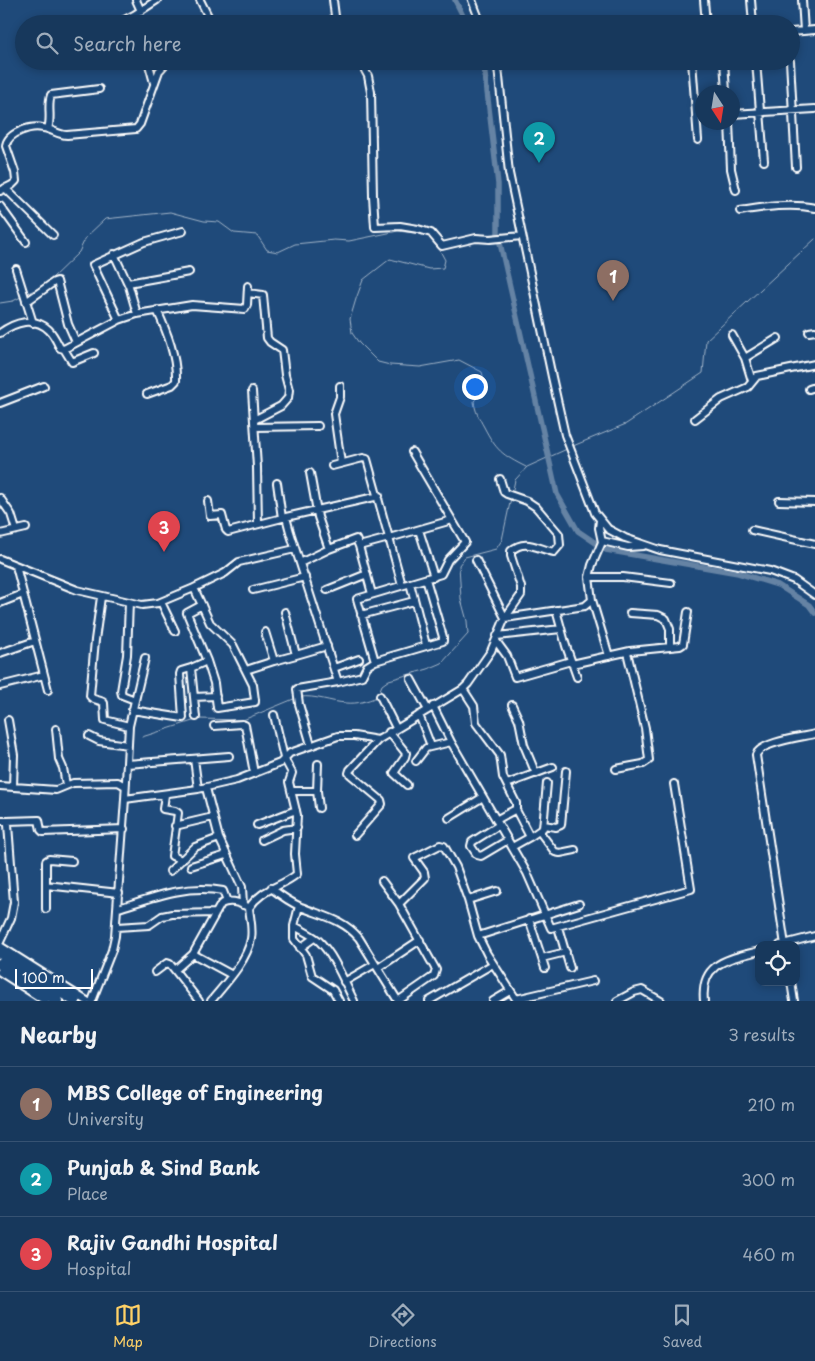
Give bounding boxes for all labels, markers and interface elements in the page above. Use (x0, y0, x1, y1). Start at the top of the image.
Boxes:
search box (15, 15, 800, 70)
icon: search (33, 29, 61, 57)
text: Search here (73, 29, 182, 57)
north arrow (695, 85, 740, 130)
pin: 2 (523, 122, 555, 163)
pin: 1 (597, 260, 629, 301)
your location (462, 374, 488, 400)
pin: 3 (148, 511, 180, 552)
map controls (755, 941, 800, 986)
button: locate (755, 941, 800, 986)
scale bar (15, 966, 92, 989)
text: 100 m (22, 967, 65, 988)
text: Nearby (20, 1018, 97, 1050)
text: 3 results (728, 1022, 795, 1046)
text: MBS College of Engineering (67, 1078, 323, 1106)
text: 1 (32, 1092, 40, 1116)
text: 210 m (747, 1092, 795, 1116)
text: University (67, 1106, 144, 1130)
text: Punjab & Sind Bank (67, 1153, 260, 1181)
text: 2 (30, 1167, 42, 1191)
text: 300 m (741, 1167, 795, 1191)
text: Place (67, 1181, 108, 1205)
text: Rajiv Gandhi Hospital (67, 1228, 278, 1256)
text: 3 (31, 1242, 41, 1266)
text: 460 m (743, 1242, 795, 1266)
text: Hospital (67, 1256, 131, 1280)
tab: Map (113, 1301, 143, 1352)
tab: Directions (369, 1301, 437, 1352)
tab: Saved (662, 1301, 702, 1352)

